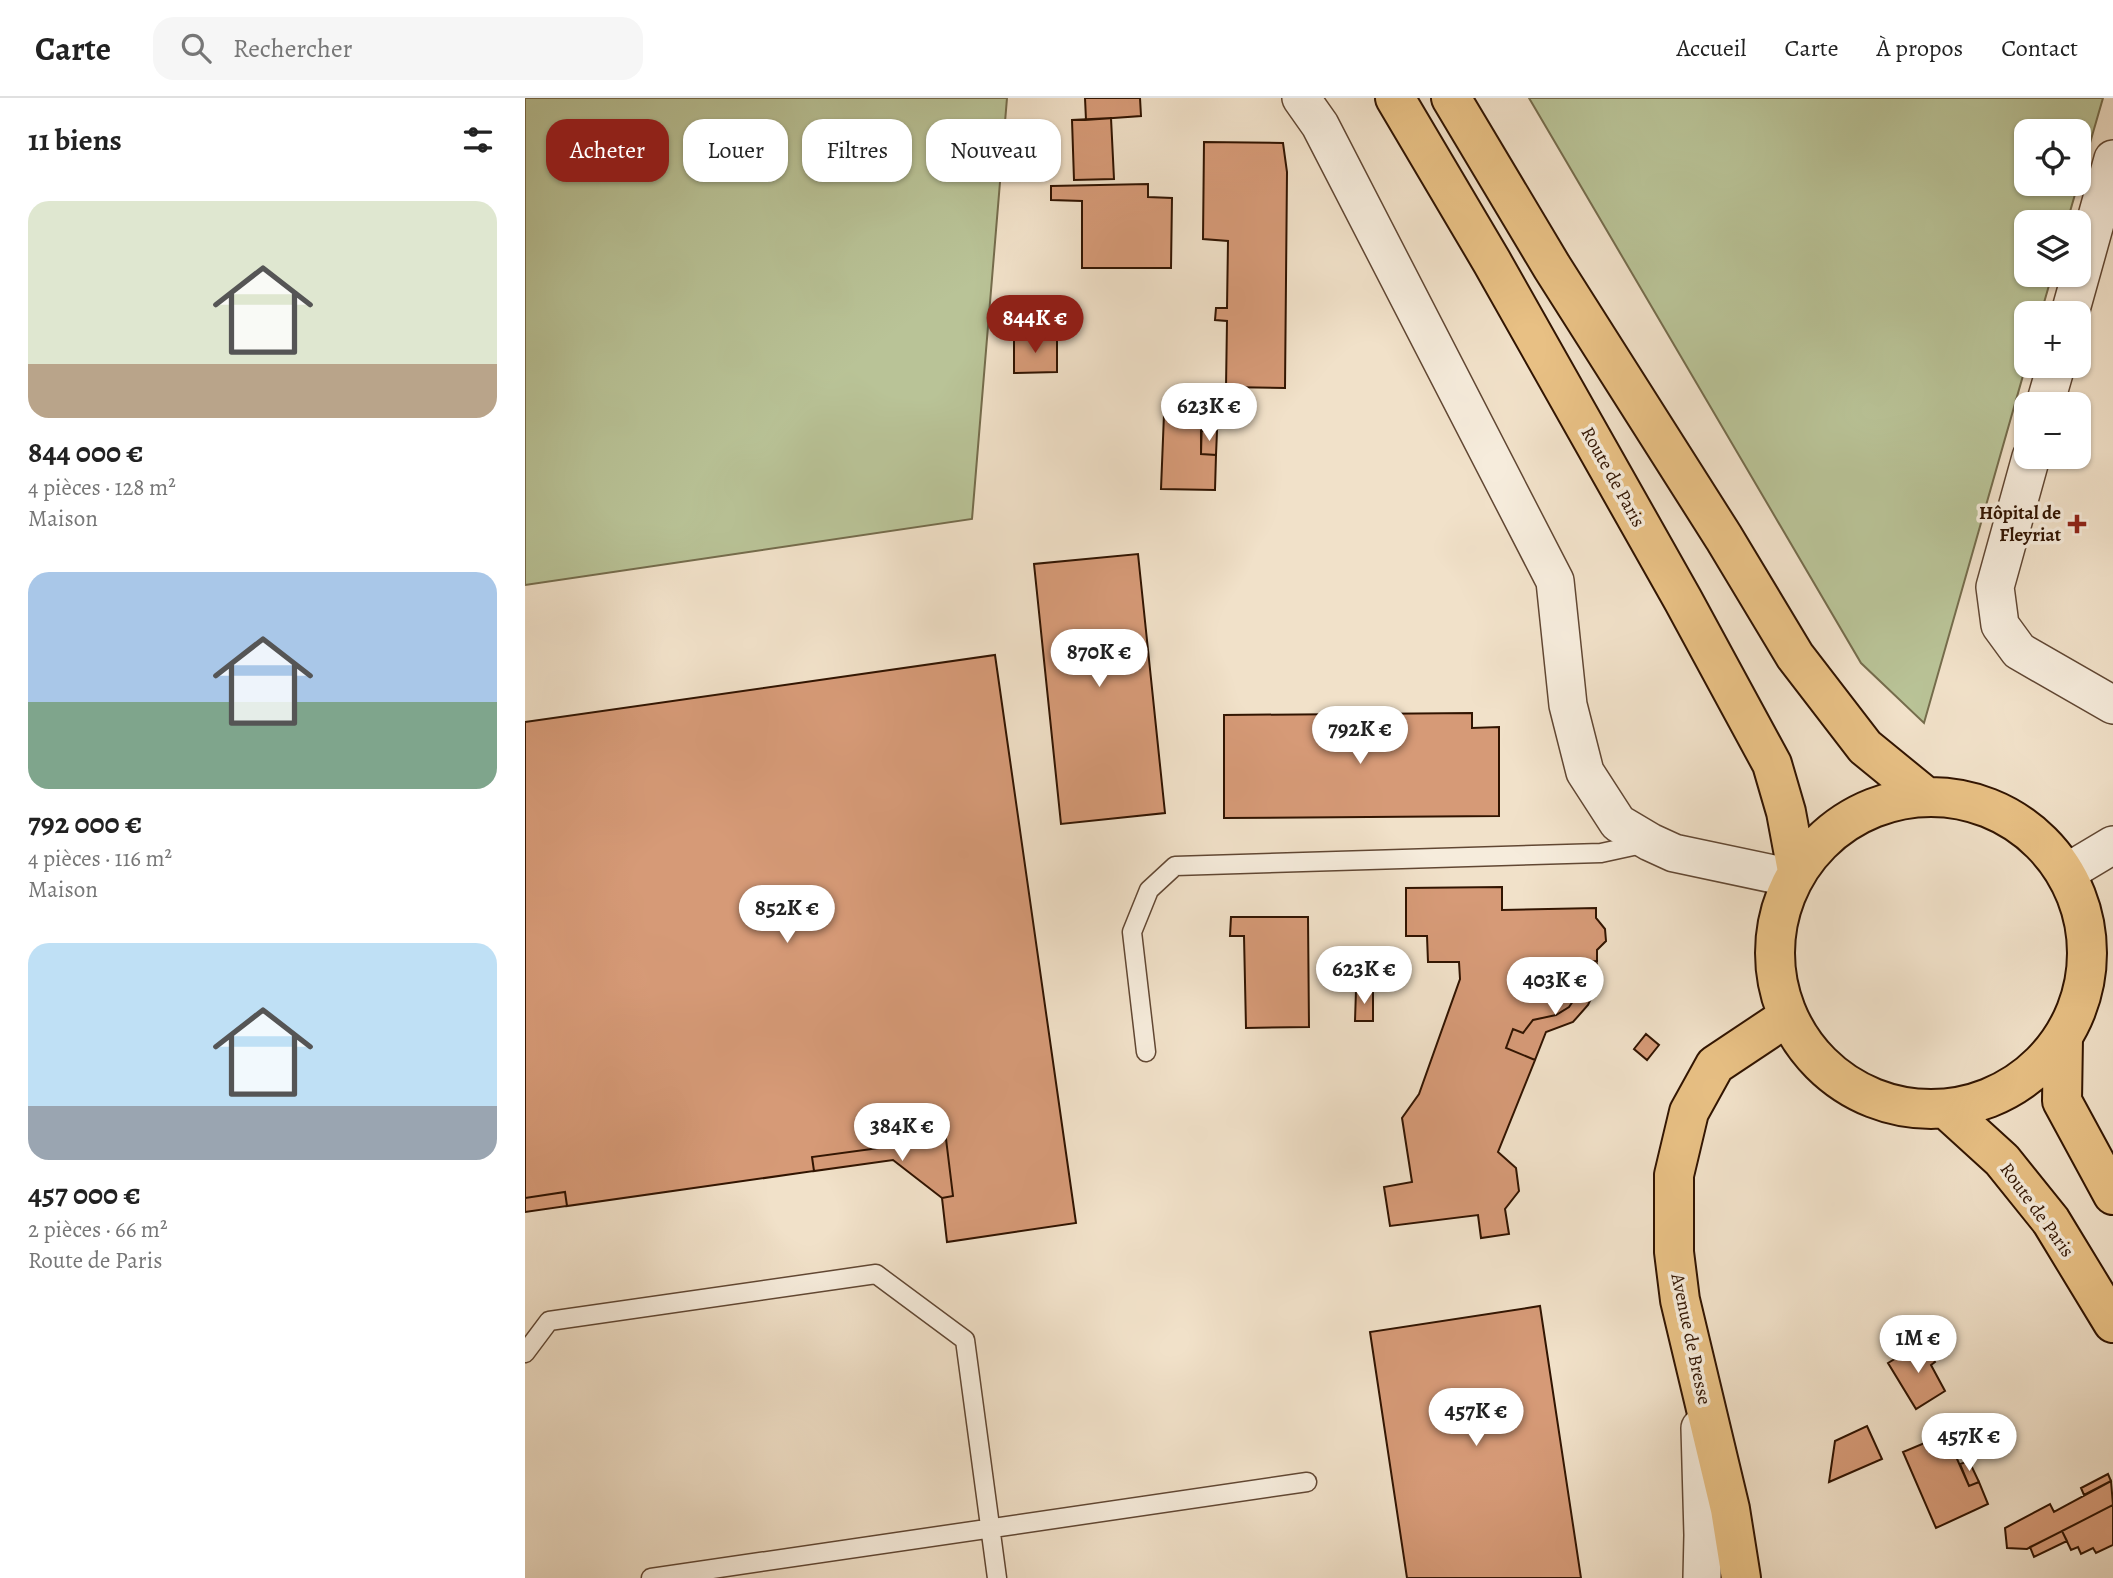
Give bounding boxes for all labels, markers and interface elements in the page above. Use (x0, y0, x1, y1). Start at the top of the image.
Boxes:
search box (153, 17, 643, 80)
text: Carte (35, 26, 111, 71)
icon: search (177, 29, 215, 67)
text: Rechercher (233, 31, 353, 66)
text: Accueil (1676, 32, 1746, 64)
text: Carte (1784, 32, 1839, 64)
text: À propos (1877, 32, 1963, 64)
text: Contact (2001, 32, 2078, 64)
chip: Acheter (546, 119, 669, 182)
chip: Louer (683, 119, 788, 182)
chip: Filtres (802, 119, 912, 182)
chip: Nouveau (926, 119, 1061, 182)
map controls (2014, 119, 2091, 469)
button: locate (2014, 119, 2091, 196)
text: 11 biens (28, 120, 122, 160)
icon: filters (459, 121, 497, 159)
button: layers (2014, 210, 2091, 287)
icon: home (200, 247, 326, 373)
pin: 844K € (978, 296, 1092, 355)
button: + (2014, 301, 2091, 378)
text: 844K € (1003, 302, 1067, 333)
pin: 623K € (1152, 384, 1266, 443)
text: 623K € (1177, 390, 1241, 421)
button: − (2014, 392, 2091, 469)
street label: Route de Paris (1575, 422, 1651, 532)
text: 844 000 € (28, 432, 144, 472)
text: 4 pièces · 128 m² (28, 472, 176, 503)
place label: Hôpital de Fleyriat (1979, 500, 2062, 548)
text: Maison (28, 503, 98, 534)
marker: Hôpital de Fleyriat (2067, 514, 2087, 534)
icon: home (200, 618, 326, 744)
pin: 870K € (1042, 630, 1156, 689)
text: 870K € (1067, 636, 1131, 667)
pin: 792K € (1303, 706, 1417, 766)
text: 792K € (1328, 713, 1392, 744)
text: 792 000 € (28, 803, 142, 843)
text: 4 pièces · 116 m² (28, 843, 172, 874)
text: Maison (28, 874, 98, 905)
pin: 852K € (730, 886, 844, 945)
text: 852K € (755, 892, 819, 923)
pin: 623K € (1307, 946, 1421, 1006)
text: 623K € (1332, 953, 1396, 984)
pin: 403K € (1498, 958, 1612, 1017)
text: 403K € (1523, 964, 1587, 995)
icon: home (200, 989, 326, 1115)
pin: 384K € (845, 1104, 959, 1163)
text: 384K € (870, 1110, 934, 1141)
street label: Route de Paris (1994, 1157, 2080, 1263)
text: 457 000 € (28, 1174, 141, 1214)
text: 2 pièces · 66 m² (28, 1214, 168, 1245)
text: Route de Paris (28, 1245, 162, 1276)
street label: Avenue de Bresse (1664, 1270, 1718, 1407)
pin: 1M € (1877, 1316, 1959, 1375)
text: 1M € (1896, 1322, 1940, 1353)
pin: 457K € (1419, 1388, 1533, 1448)
text: 457K € (1445, 1395, 1507, 1426)
pin: 457K € (1912, 1414, 2026, 1473)
text: 457K € (1938, 1420, 2000, 1451)

